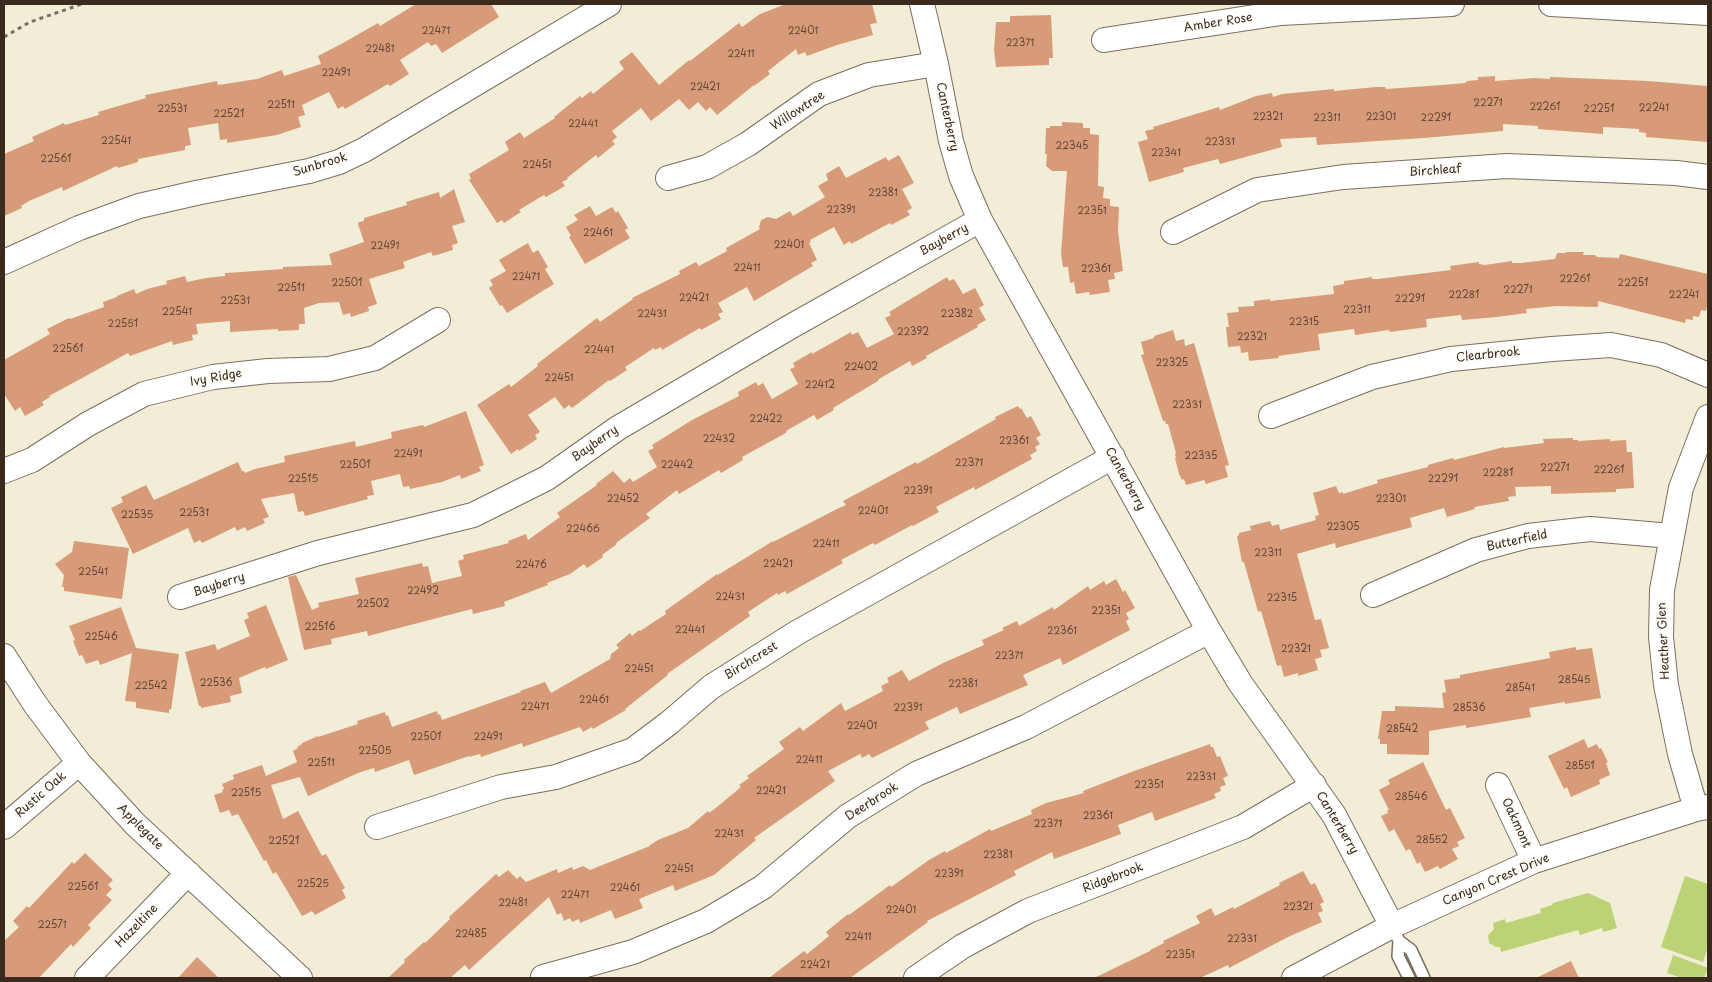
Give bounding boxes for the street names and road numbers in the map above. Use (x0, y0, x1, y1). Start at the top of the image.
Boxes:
street label: Amber Rose (1183, 10, 1253, 36)
street label: Canterberry (933, 81, 961, 153)
street label: Willowtree (768, 88, 828, 134)
street label: Sunbrook (291, 150, 349, 180)
street label: Birchleaf (1408, 162, 1462, 180)
street label: Bayberry (917, 221, 971, 259)
street label: Clearbrook (1455, 344, 1521, 366)
street label: Ivy Ridge (189, 366, 243, 390)
street label: Bayberry (569, 423, 621, 465)
street label: Canterberry (1102, 445, 1148, 513)
street label: Butterfield (1485, 528, 1549, 554)
street label: Bayberry (191, 570, 247, 600)
street label: Heather Glen (1655, 602, 1673, 680)
street label: Birchcrest (722, 639, 780, 683)
street label: Rustic Oak (13, 769, 69, 821)
street label: Deerbrook (843, 780, 901, 824)
street label: Canterberry (1313, 789, 1361, 857)
street label: Oakmont (1498, 796, 1534, 850)
street label: Applegate (114, 801, 166, 853)
street label: Canyon Crest Drive (1440, 851, 1552, 909)
street label: Ridgebrook (1081, 860, 1145, 896)
street label: Hazeltine (113, 901, 161, 951)

